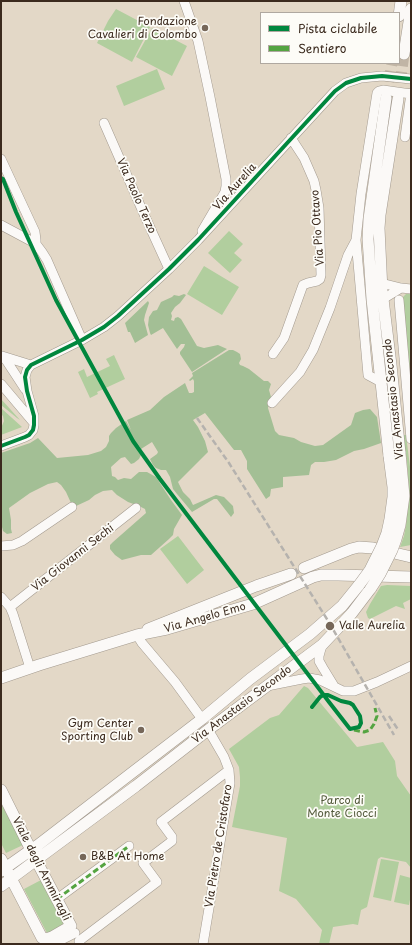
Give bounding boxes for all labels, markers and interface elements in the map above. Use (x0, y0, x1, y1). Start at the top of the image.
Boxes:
legend (260, 12, 400, 64)
place label: Fondazione Cavalieri di Colombo (88, 15, 197, 41)
text: Pista ciclabile (298, 19, 378, 37)
marker: Fondazione Cavalieri di Colombo (200, 23, 210, 33)
text: Sentiero (298, 39, 347, 57)
street label: Via Paolo Terzo (113, 156, 159, 236)
street label: Via Aurelia (211, 161, 259, 213)
street label: Via Pio Ottavo (309, 190, 327, 266)
street label: Via Anastasio Secondo (381, 338, 407, 460)
street label: Via Giovanni Sechi (29, 522, 117, 594)
street label: Via Angelo Emo (163, 600, 247, 636)
place label: Valle Aurelia (339, 619, 405, 633)
marker: Valle Aurelia (324, 620, 336, 632)
street label: Via Anastasio Secondo (190, 663, 294, 747)
place label: Gym Center Sporting Club (61, 717, 133, 743)
marker: Gym Center Sporting Club (136, 725, 146, 735)
street label: Via Pietro de Cristofaro (203, 784, 235, 908)
park label: Parco di Monte Ciocci (307, 794, 377, 820)
street label: Viale degli Ammiragli (9, 815, 73, 923)
place label: B&B At Home (91, 850, 164, 864)
marker: B&B At Home (78, 852, 88, 862)

